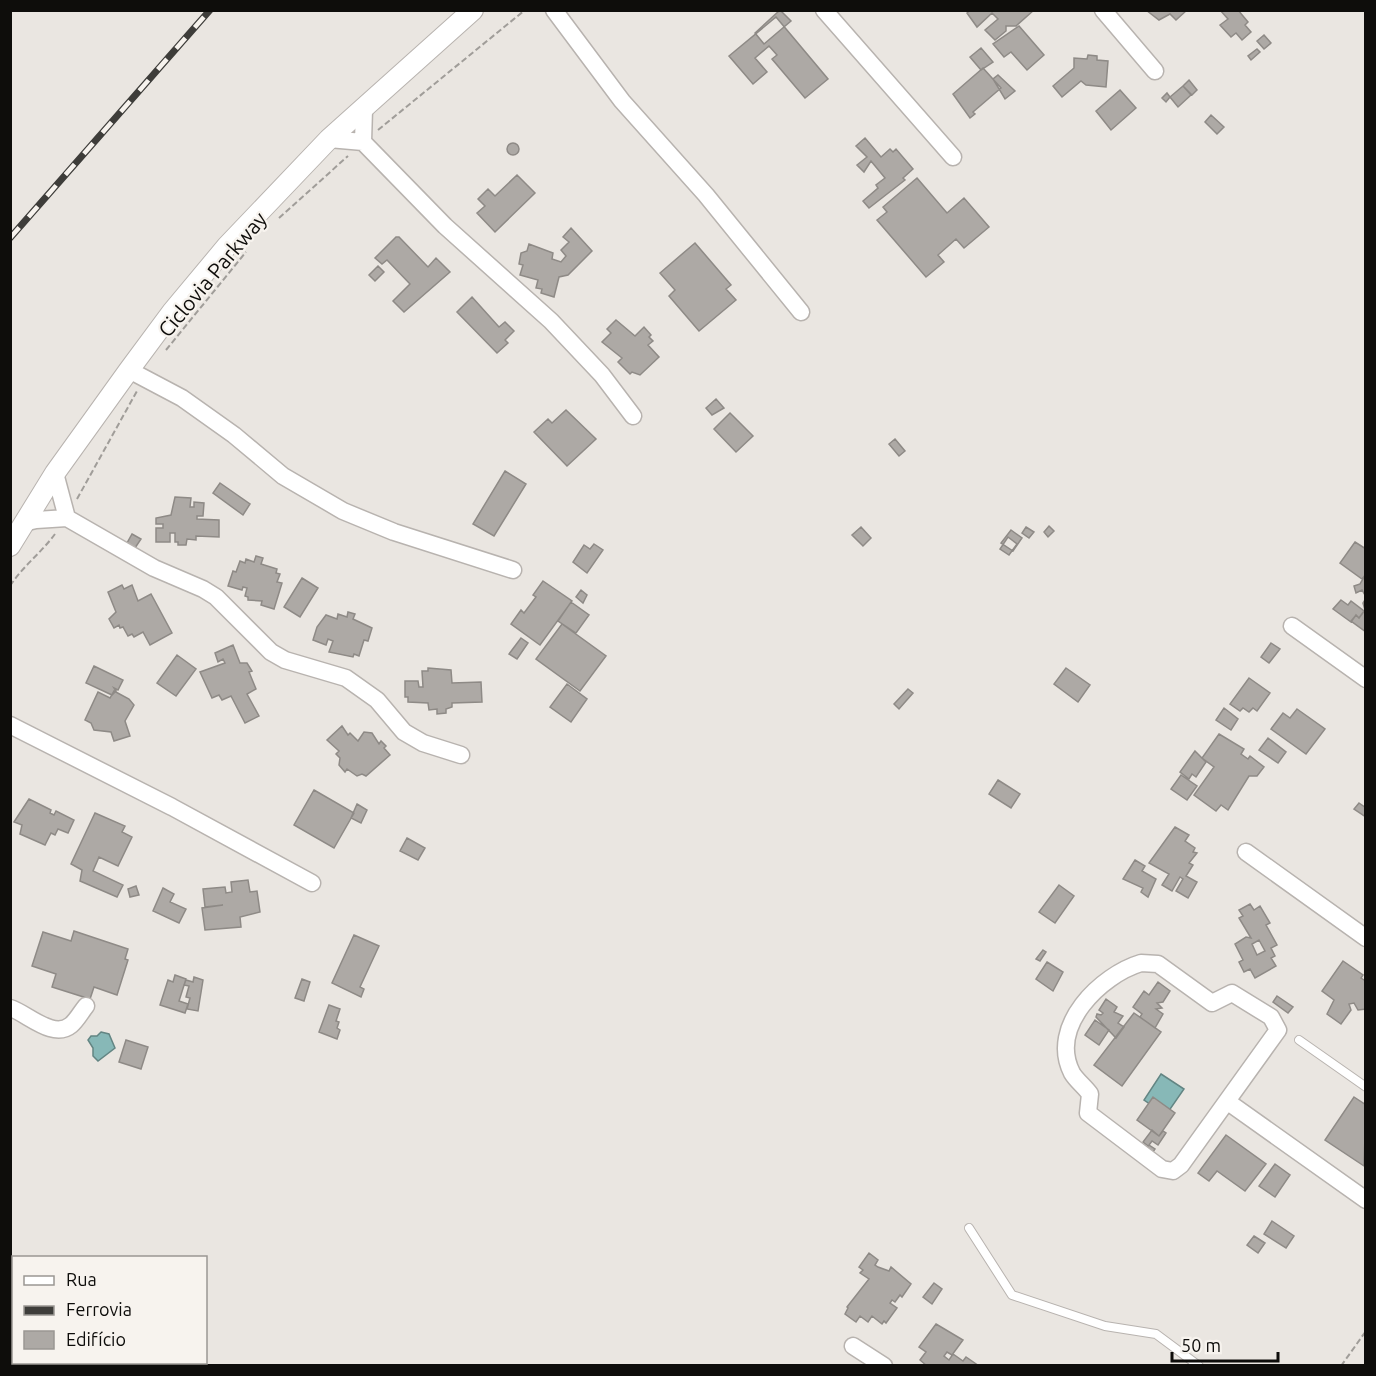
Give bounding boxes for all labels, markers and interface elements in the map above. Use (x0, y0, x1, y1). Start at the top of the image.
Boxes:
street label: Ciclovia Parkway (153, 207, 271, 341)
legend (12, 1256, 207, 1364)
text: Rua (66, 1269, 97, 1289)
text: Ferrovia (66, 1299, 132, 1319)
scale bar (1172, 1325, 1278, 1363)
text: Edifício (66, 1329, 126, 1349)
text: 50 m (1181, 1335, 1221, 1355)

